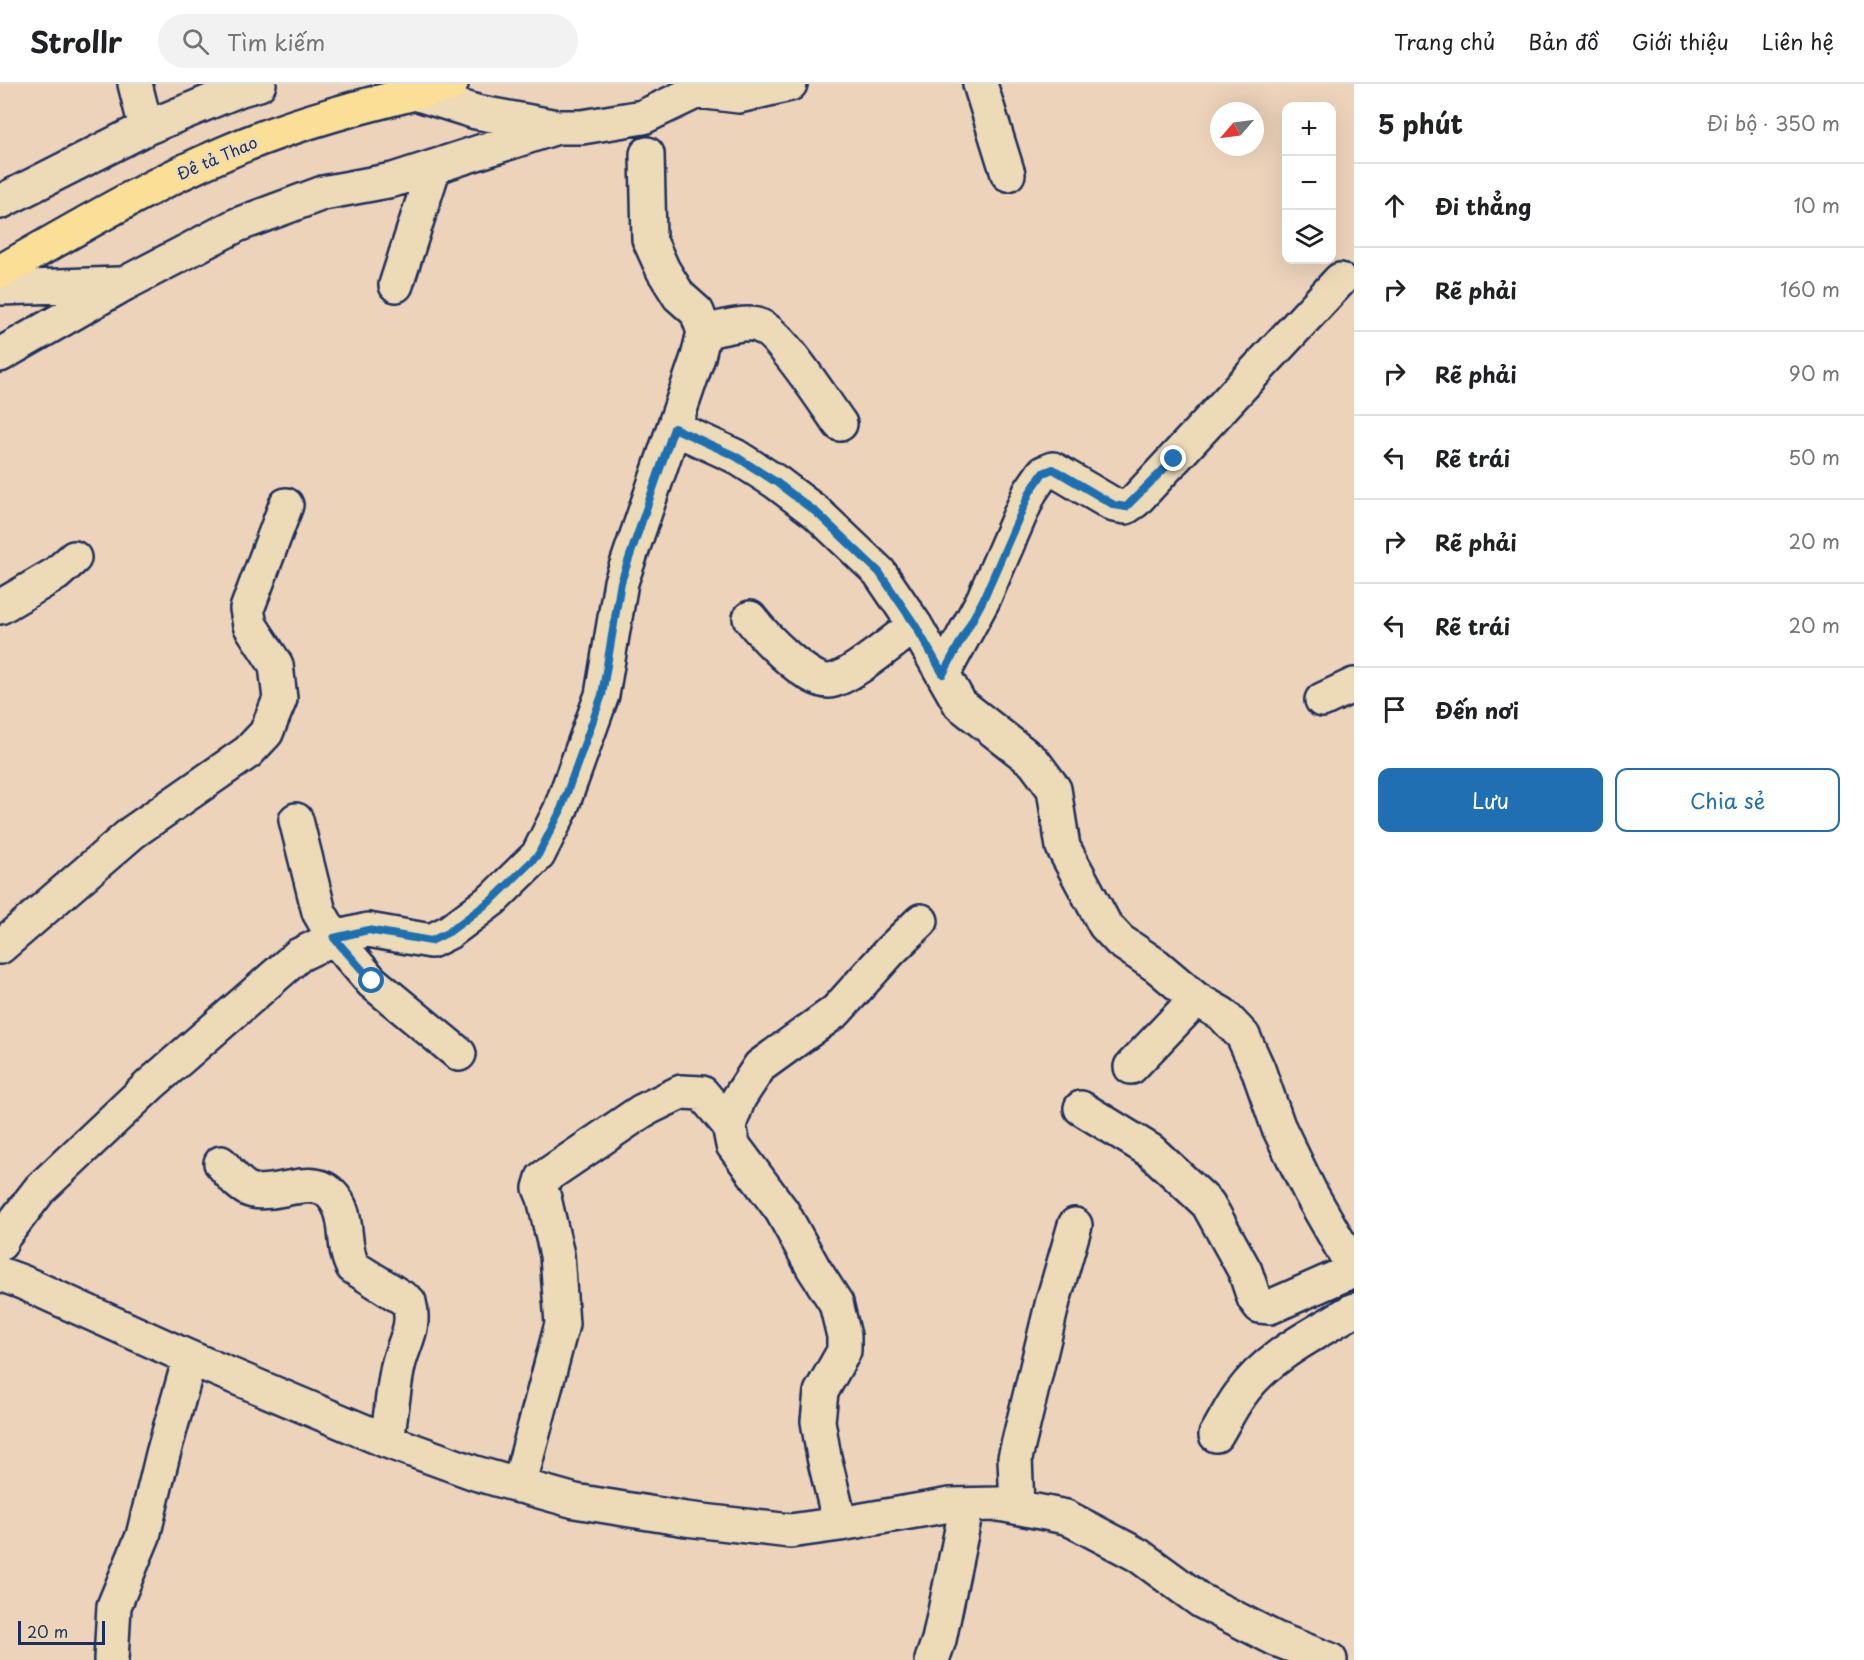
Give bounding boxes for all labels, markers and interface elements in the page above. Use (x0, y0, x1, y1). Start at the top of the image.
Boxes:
search box (158, 14, 578, 68)
text: Strollr (30, 20, 122, 63)
icon: search (179, 25, 212, 58)
text: Tìm kiếm (227, 25, 325, 58)
text: Trang chủ (1394, 25, 1495, 57)
text: Bản đồ (1528, 25, 1599, 57)
text: Giới thiệu (1632, 25, 1729, 57)
text: Liên hệ (1762, 25, 1834, 57)
north arrow (1210, 102, 1264, 156)
map controls (1282, 102, 1336, 264)
button: + (1282, 102, 1336, 156)
text: 5 phút (1378, 104, 1463, 143)
text: Đi bộ · 350 m (1707, 108, 1840, 138)
street label: Đê tả Thao (172, 129, 261, 185)
button: − (1282, 156, 1336, 210)
icon: ahead (1378, 189, 1411, 222)
text: Đi thẳng (1435, 189, 1531, 222)
text: 10 m (1793, 190, 1840, 220)
button: layers (1282, 210, 1336, 264)
icon: right (1378, 273, 1411, 306)
text: Rẽ phải (1435, 273, 1517, 306)
text: 160 m (1780, 274, 1840, 304)
icon: right (1378, 357, 1411, 390)
text: Rẽ phải (1435, 357, 1517, 390)
text: 90 m (1789, 358, 1840, 388)
icon: left (1378, 441, 1411, 474)
text: Rẽ trái (1435, 441, 1510, 474)
text: 50 m (1788, 442, 1840, 472)
route end (1160, 445, 1186, 471)
icon: right (1378, 525, 1411, 558)
text: Rẽ phải (1435, 525, 1517, 558)
text: 20 m (1788, 526, 1840, 556)
icon: left (1378, 609, 1411, 642)
text: Rẽ trái (1435, 609, 1510, 642)
text: 20 m (1788, 610, 1840, 640)
icon: arrive (1378, 693, 1411, 726)
text: Đến nơi (1435, 693, 1519, 726)
button: Lưu (1378, 768, 1603, 832)
button: Chia sẻ (1615, 768, 1840, 832)
route start (358, 967, 384, 993)
scale bar (18, 1618, 105, 1646)
text: 20 m (27, 1619, 68, 1643)

